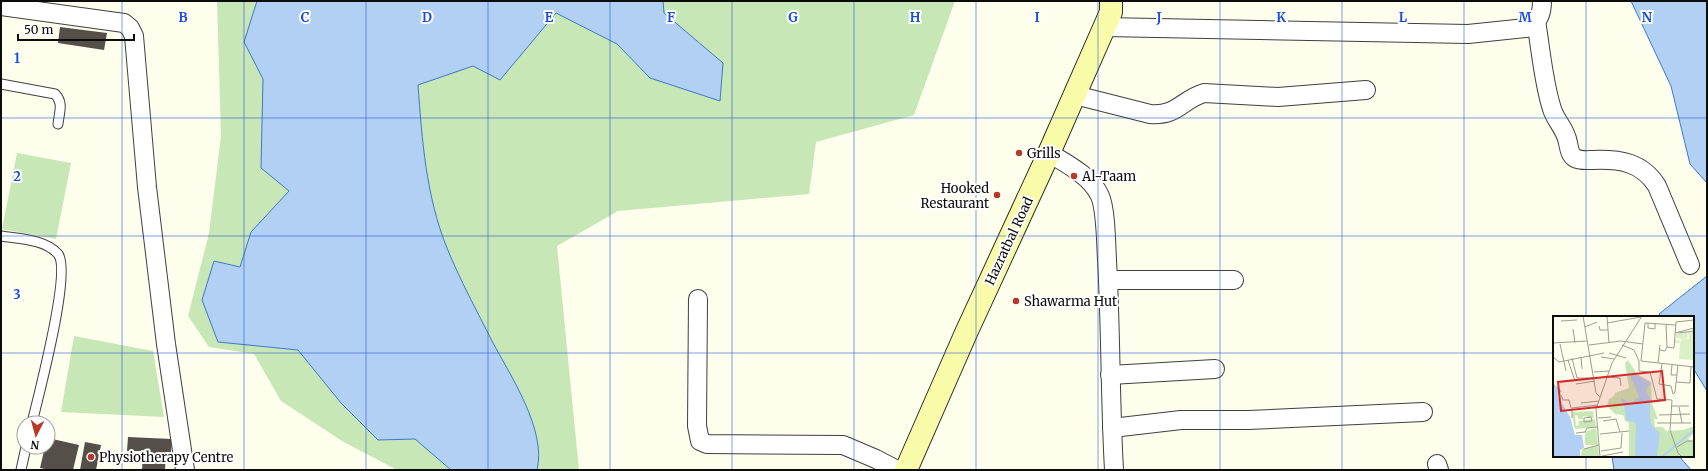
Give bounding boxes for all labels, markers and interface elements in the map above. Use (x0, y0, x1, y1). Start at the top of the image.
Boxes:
text: B (178, 9, 188, 26)
text: C (301, 9, 310, 26)
text: D (422, 9, 432, 26)
text: E (545, 9, 554, 26)
text: F (667, 9, 675, 26)
text: G (788, 9, 798, 26)
text: H (910, 9, 921, 26)
text: I (1034, 9, 1040, 26)
text: J (1155, 9, 1162, 26)
text: K (1276, 9, 1286, 26)
text: L (1399, 9, 1408, 26)
text: M (1518, 9, 1532, 26)
text: N (1642, 9, 1653, 26)
scale bar (18, 16, 134, 42)
text: 50 m (24, 22, 53, 37)
text: 1 (14, 50, 20, 67)
place label: Grills (1027, 145, 1061, 162)
marker: Grills (1014, 148, 1024, 158)
text: 2 (13, 168, 21, 185)
place label: Al-Taam (1081, 168, 1136, 185)
marker: Al-Taam (1069, 171, 1079, 181)
place label: Hooked Restaurant (921, 180, 989, 212)
marker: Hooked Restaurant (992, 190, 1002, 200)
street label: Hazratbal Road (981, 194, 1037, 288)
text: 3 (13, 286, 21, 303)
place label: Shawarma Hut (1024, 293, 1117, 310)
marker: Shawarma Hut (1011, 296, 1021, 306)
inset map (1553, 316, 1694, 457)
north arrow (16, 415, 56, 455)
text: N (30, 437, 40, 452)
place label: Physiotherapy Centre (99, 449, 234, 466)
marker: Physiotherapy Centre (86, 452, 96, 462)

